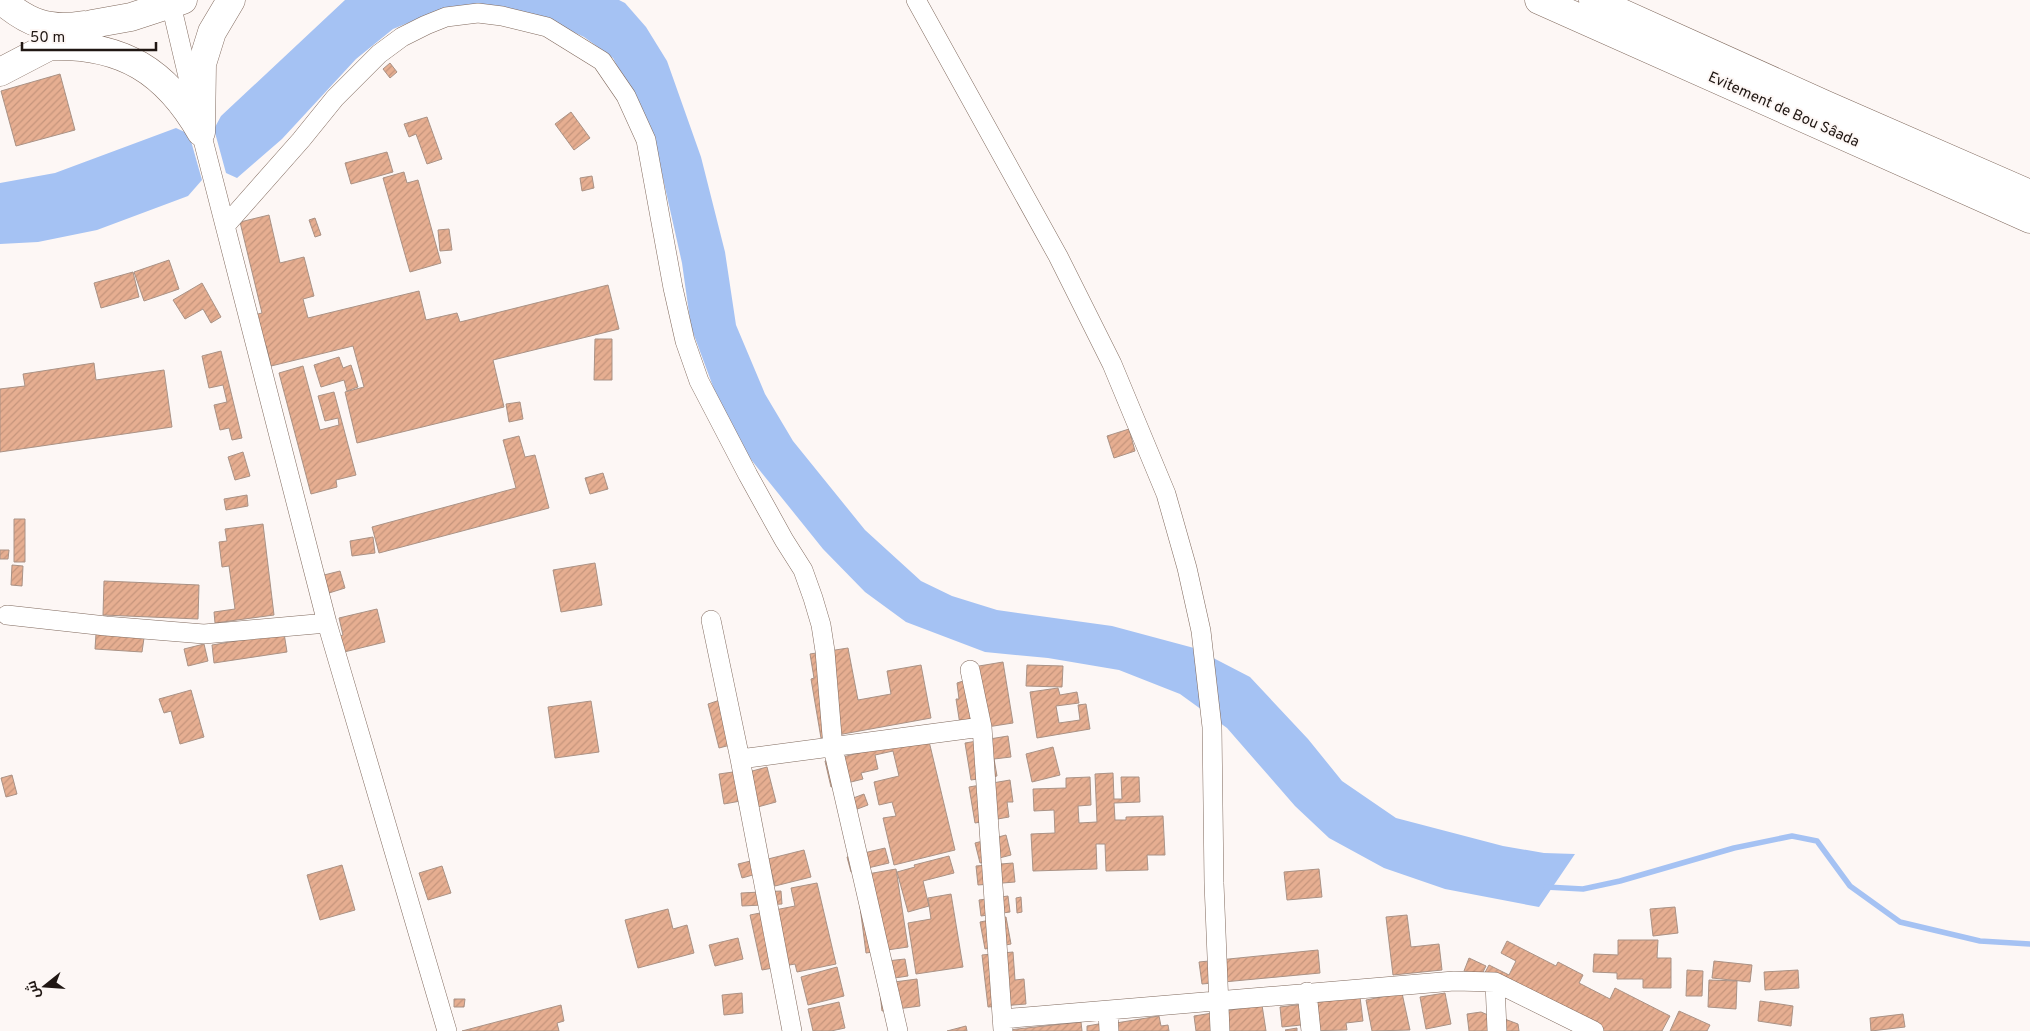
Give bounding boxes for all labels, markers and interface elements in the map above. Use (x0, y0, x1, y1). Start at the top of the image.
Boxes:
scale bar (22, 20, 156, 52)
text: 50 m (30, 29, 65, 48)
street label: Evitement de Bou Sâada (1705, 68, 1862, 152)
north arrow (20, 961, 70, 1011)
text: ش (22, 978, 45, 1001)

